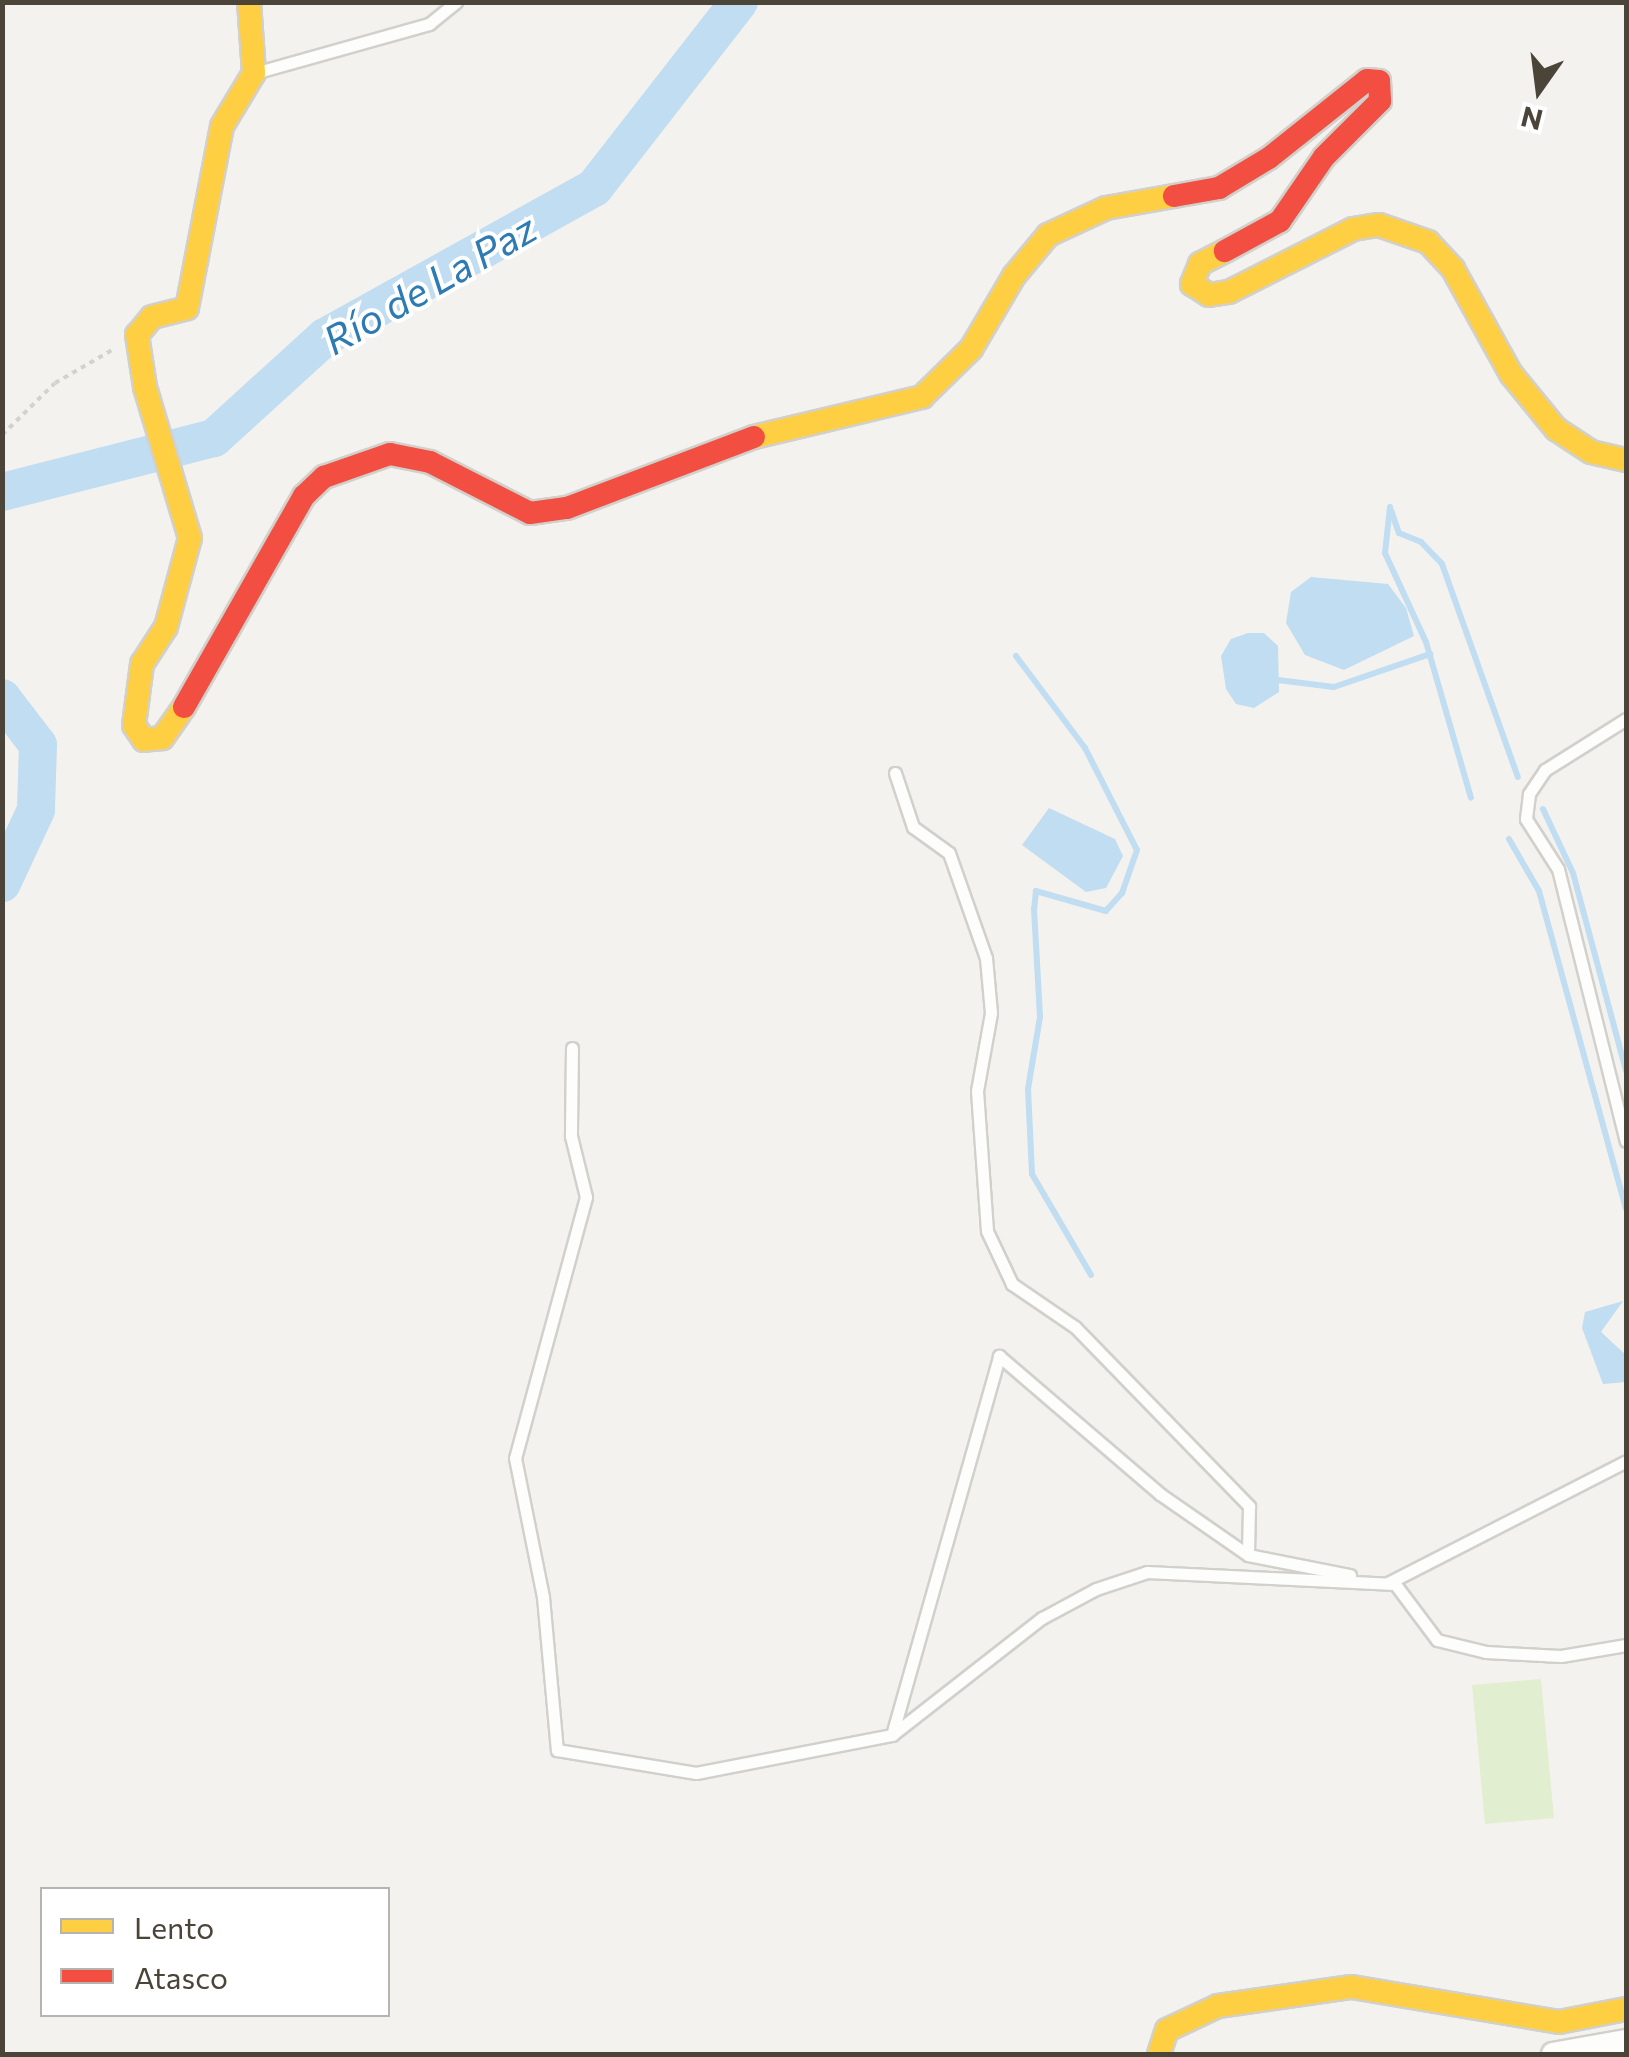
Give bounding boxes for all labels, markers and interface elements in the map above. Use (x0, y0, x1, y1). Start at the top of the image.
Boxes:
north arrow (1489, 40, 1589, 140)
text: N (1517, 100, 1546, 138)
water label: Río de La Paz (314, 203, 544, 363)
legend (40, 1887, 390, 2017)
text: Lento (134, 1908, 214, 1945)
text: Atasco (134, 1958, 228, 1995)

